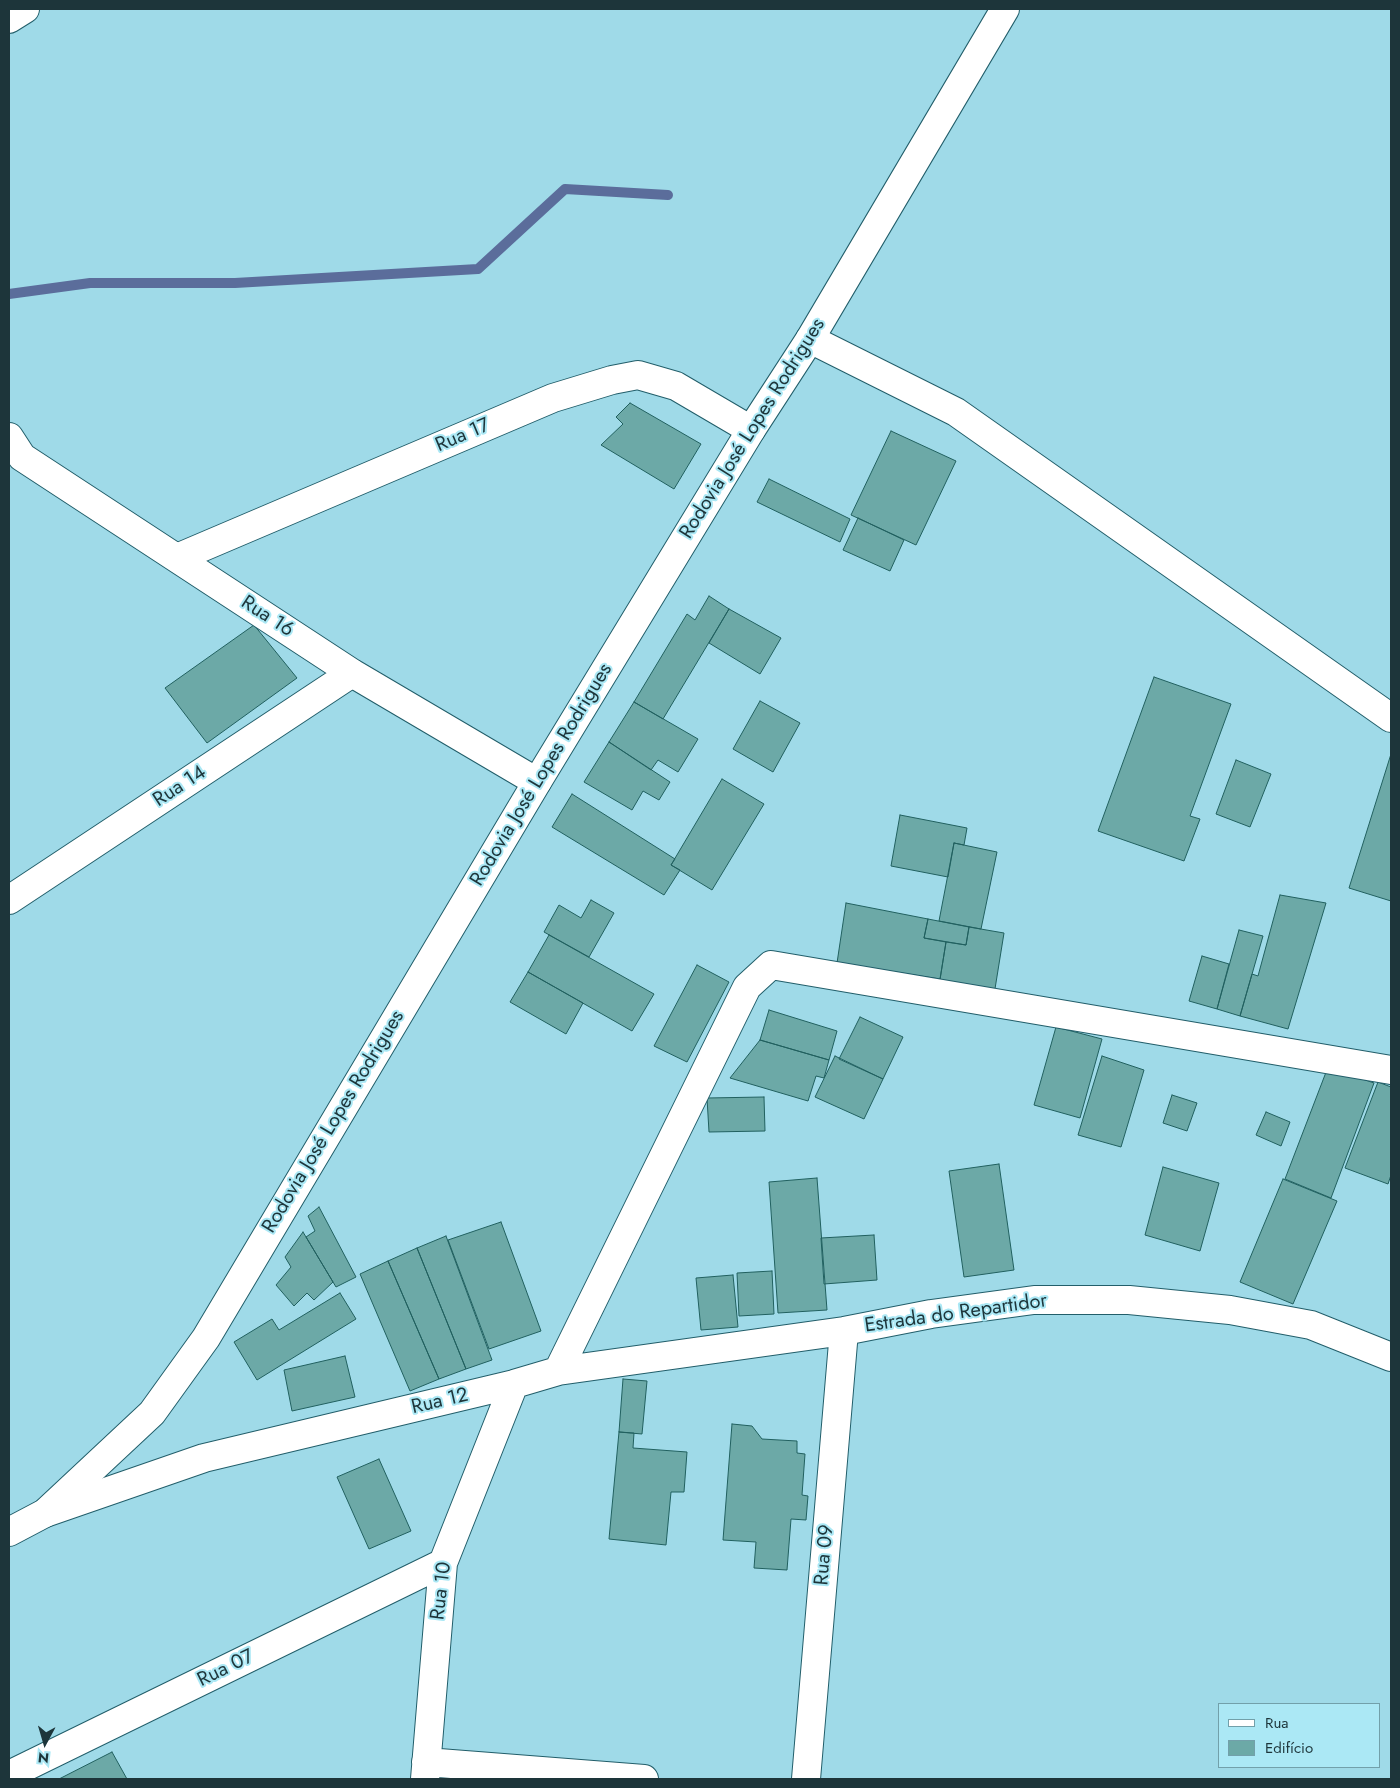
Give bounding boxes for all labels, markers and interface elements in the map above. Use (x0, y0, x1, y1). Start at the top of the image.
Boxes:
street label: Rodovia José Lopes Rodrigues (675, 314, 831, 544)
street label: Rua 17 (432, 414, 494, 458)
street label: Rua 16 (236, 591, 298, 643)
street label: Rodovia José Lopes Rodrigues (466, 659, 618, 891)
street label: Rua 14 (149, 761, 211, 813)
street label: Rodovia José Lopes Rodrigues (258, 1006, 410, 1238)
street label: Estrada do Repartidor (863, 1289, 1049, 1339)
street label: Rua 12 (409, 1384, 471, 1420)
street label: Rua 09 (810, 1524, 840, 1586)
street label: Rua 10 (427, 1561, 457, 1621)
street label: Rua 07 (194, 1645, 258, 1693)
legend (1218, 1703, 1380, 1768)
text: Rua (1265, 1712, 1289, 1734)
north arrow (20, 1718, 70, 1768)
text: Edifício (1265, 1737, 1313, 1759)
text: N (37, 1747, 50, 1768)

